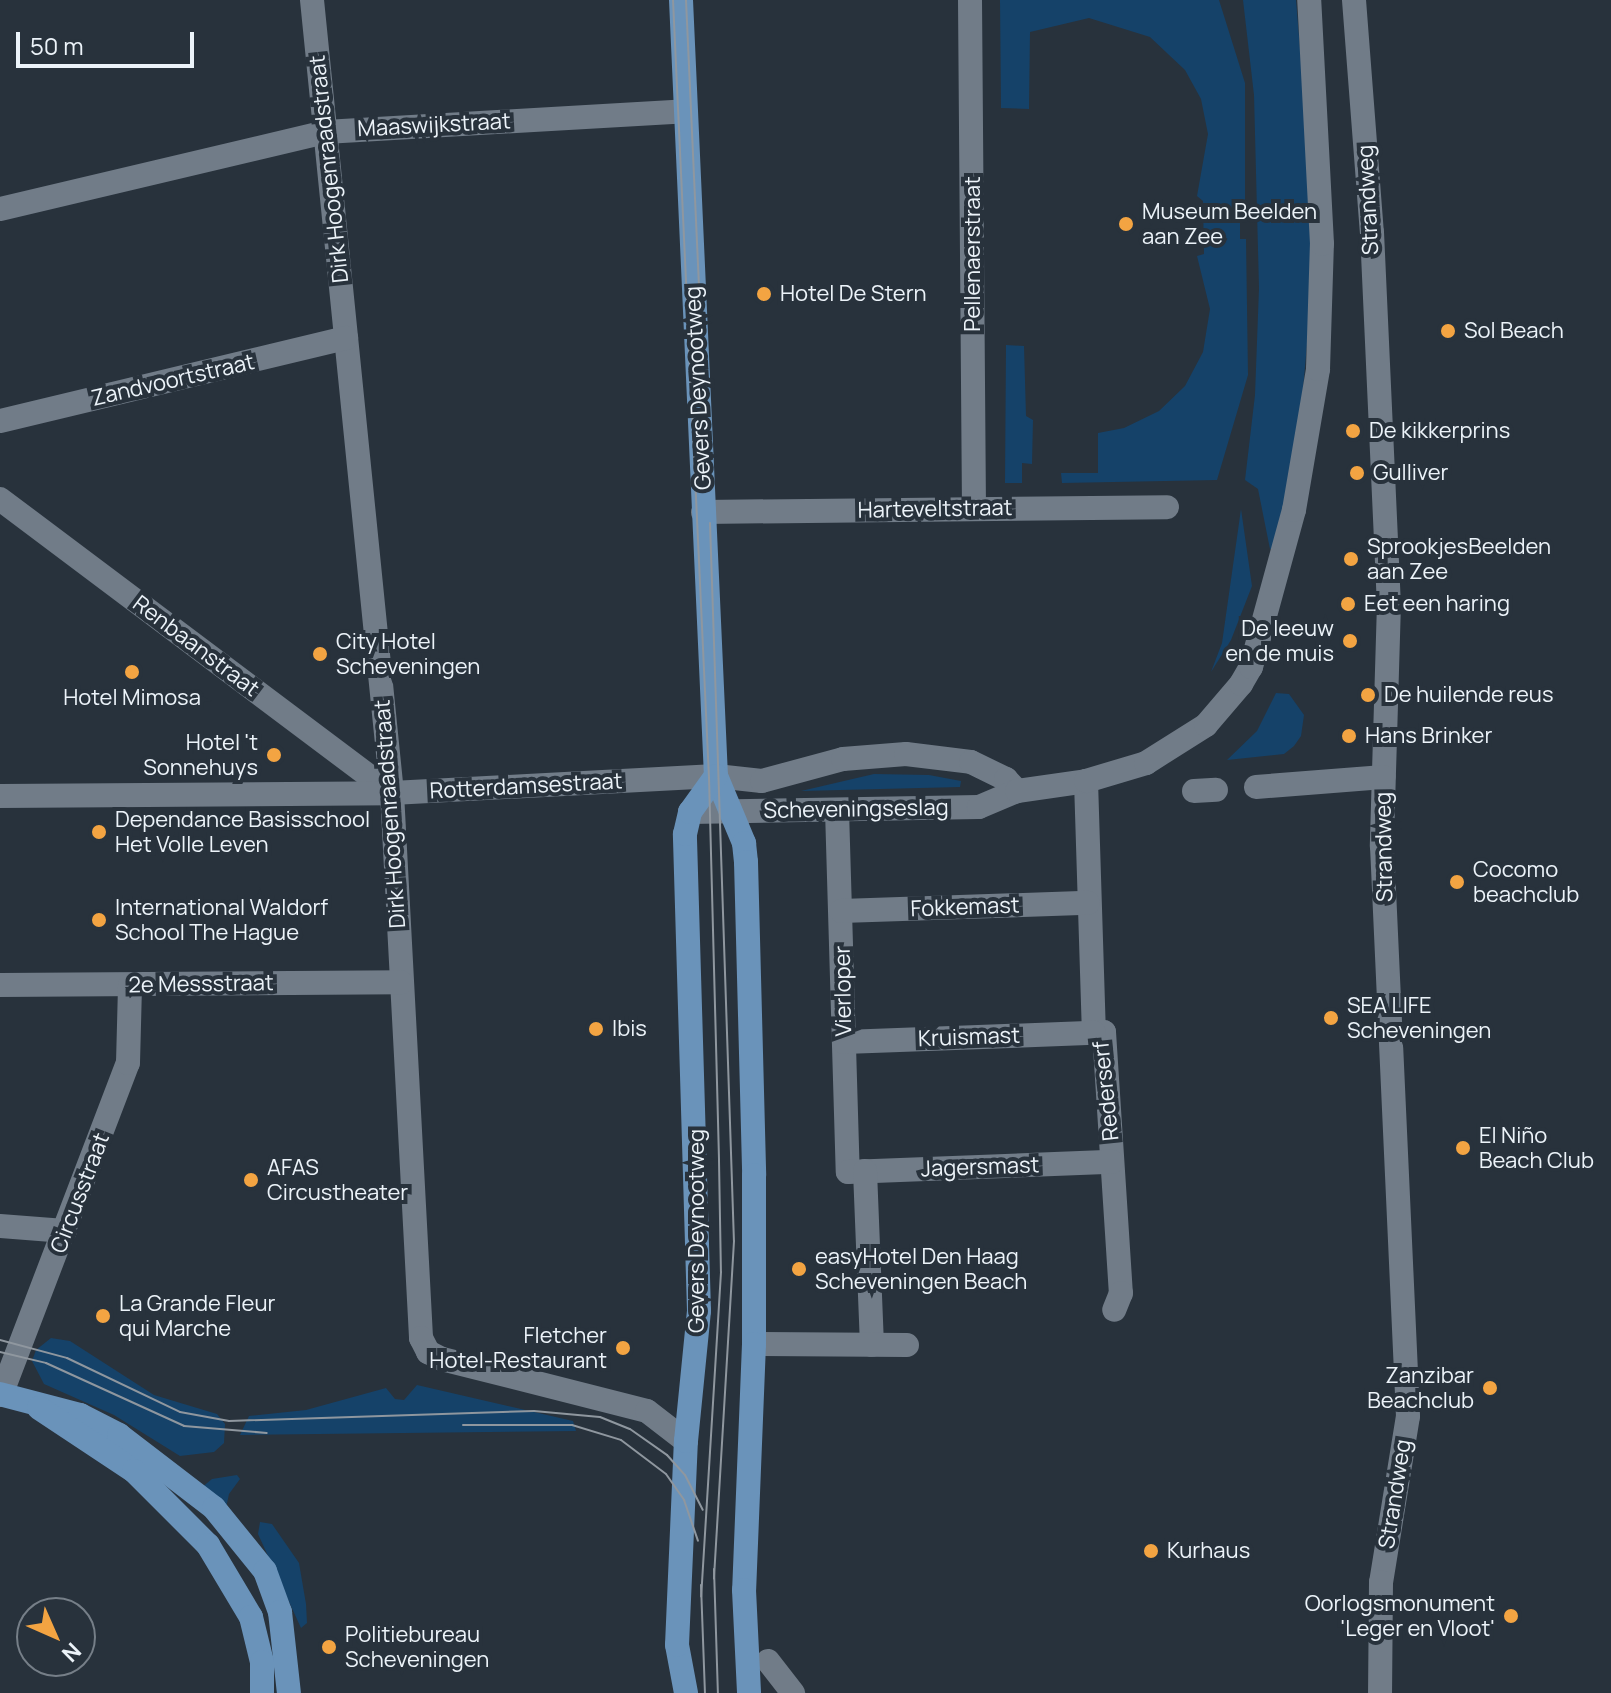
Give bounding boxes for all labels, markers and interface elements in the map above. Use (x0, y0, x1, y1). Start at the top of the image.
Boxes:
scale bar (20, 16, 198, 66)
text: 50 m (30, 29, 84, 62)
street label: Dirk Hoogenraadstraat (304, 54, 354, 284)
street label: Maaswijkstraat (357, 108, 511, 142)
street label: Strandweg (1352, 144, 1384, 256)
street label: Pellenaerstraat (960, 176, 986, 332)
place label: Museum Beelden aan Zee (1142, 198, 1317, 250)
marker: Museum Beelden aan Zee (1117, 215, 1135, 233)
place label: Hotel De Stern (780, 281, 927, 307)
street label: Gevers Deynootweg (679, 285, 717, 491)
marker: Hotel De Stern (755, 285, 773, 303)
place label: Sol Beach (1464, 318, 1564, 344)
marker: Sol Beach (1439, 322, 1457, 340)
street label: Zandvoortstraat (89, 348, 257, 412)
place label: De kikkerprins (1369, 418, 1510, 444)
marker: De kikkerprins (1344, 422, 1362, 440)
place label: Gulliver (1373, 460, 1449, 486)
marker: Gulliver (1348, 464, 1366, 482)
street label: Harteveltstraat (857, 494, 1013, 524)
place label: SprookjesBeelden aan Zee (1367, 533, 1551, 584)
marker: SprookjesBeelden aan Zee (1342, 550, 1360, 568)
street label: Renbaanstraat (128, 590, 264, 702)
place label: Eet een haring (1364, 591, 1510, 617)
marker: Eet een haring (1339, 595, 1357, 613)
place label: De leeuw en de muis (1225, 615, 1334, 666)
place label: City Hotel Scheveningen (336, 628, 480, 680)
marker: De leeuw en de muis (1341, 632, 1359, 650)
marker: City Hotel Scheveningen (311, 645, 329, 663)
marker: Hotel Mimosa (123, 663, 141, 681)
place label: De huilende reus (1384, 682, 1553, 708)
place label: Hotel Mimosa (63, 685, 201, 711)
marker: De huilende reus (1359, 686, 1377, 704)
street label: Dirk Hoogenraadstraat (369, 699, 411, 929)
place label: Hans Brinker (1365, 723, 1492, 749)
marker: Hans Brinker (1340, 727, 1358, 745)
place label: Hotel 't Sonnehuys (143, 729, 258, 780)
marker: Hotel 't Sonnehuys (265, 746, 283, 764)
street label: Rotterdamsestraat (429, 768, 623, 804)
street label: Strandweg (1370, 792, 1398, 902)
street label: Scheveningseslag (763, 794, 949, 824)
place label: Dependance Basisschool Het Volle Leven (115, 806, 370, 858)
marker: Dependance Basisschool Het Volle Leven (90, 823, 108, 841)
place label: Cocomo beachclub (1473, 856, 1579, 908)
marker: Cocomo beachclub (1448, 873, 1466, 891)
street label: Fokkemast (910, 892, 1020, 922)
place label: International Waldorf School The Hague (115, 894, 328, 946)
marker: International Waldorf School The Hague (90, 911, 108, 929)
street label: Vierloper (829, 945, 857, 1037)
street label: 2e Messstraat (128, 970, 274, 998)
place label: SEA LIFE Scheveningen (1347, 992, 1491, 1044)
marker: SEA LIFE Scheveningen (1322, 1009, 1340, 1027)
place label: Ibis (612, 1016, 647, 1042)
marker: Ibis (587, 1020, 605, 1038)
street label: Kruismast (918, 1022, 1020, 1052)
street label: Rederserf (1088, 1040, 1124, 1142)
place label: El Niño Beach Club (1479, 1122, 1594, 1174)
street label: Circusstraat (45, 1129, 115, 1257)
street label: Gevers Deynootweg (684, 1129, 710, 1333)
marker: El Niño Beach Club (1454, 1139, 1472, 1157)
street label: Jagersmast (920, 1152, 1040, 1182)
place label: AFAS Circustheater (267, 1154, 408, 1206)
marker: AFAS Circustheater (242, 1171, 260, 1189)
place label: easyHotel Den Haag Scheveningen Beach (815, 1243, 1027, 1294)
marker: easyHotel Den Haag Scheveningen Beach (790, 1260, 808, 1278)
place label: La Grande Fleur qui Marche (119, 1290, 275, 1342)
marker: La Grande Fleur qui Marche (94, 1307, 112, 1325)
place label: Fletcher Hotel-Restaurant (429, 1322, 607, 1374)
marker: Fletcher Hotel-Restaurant (614, 1339, 632, 1357)
place label: Zanzibar Beachclub (1367, 1362, 1474, 1414)
marker: Zanzibar Beachclub (1481, 1379, 1499, 1397)
street label: Strandweg (1373, 1437, 1417, 1551)
place label: Kurhaus (1167, 1538, 1250, 1564)
marker: Kurhaus (1142, 1542, 1160, 1560)
place label: Oorlogsmonument 'Leger en Vloot' (1305, 1590, 1495, 1642)
north arrow (16, 1597, 96, 1677)
marker: Oorlogsmonument 'Leger en Vloot' (1502, 1607, 1520, 1625)
place label: Politiebureau Scheveningen (345, 1621, 489, 1672)
text: N (55, 1636, 88, 1669)
marker: Politiebureau Scheveningen (320, 1638, 338, 1656)

